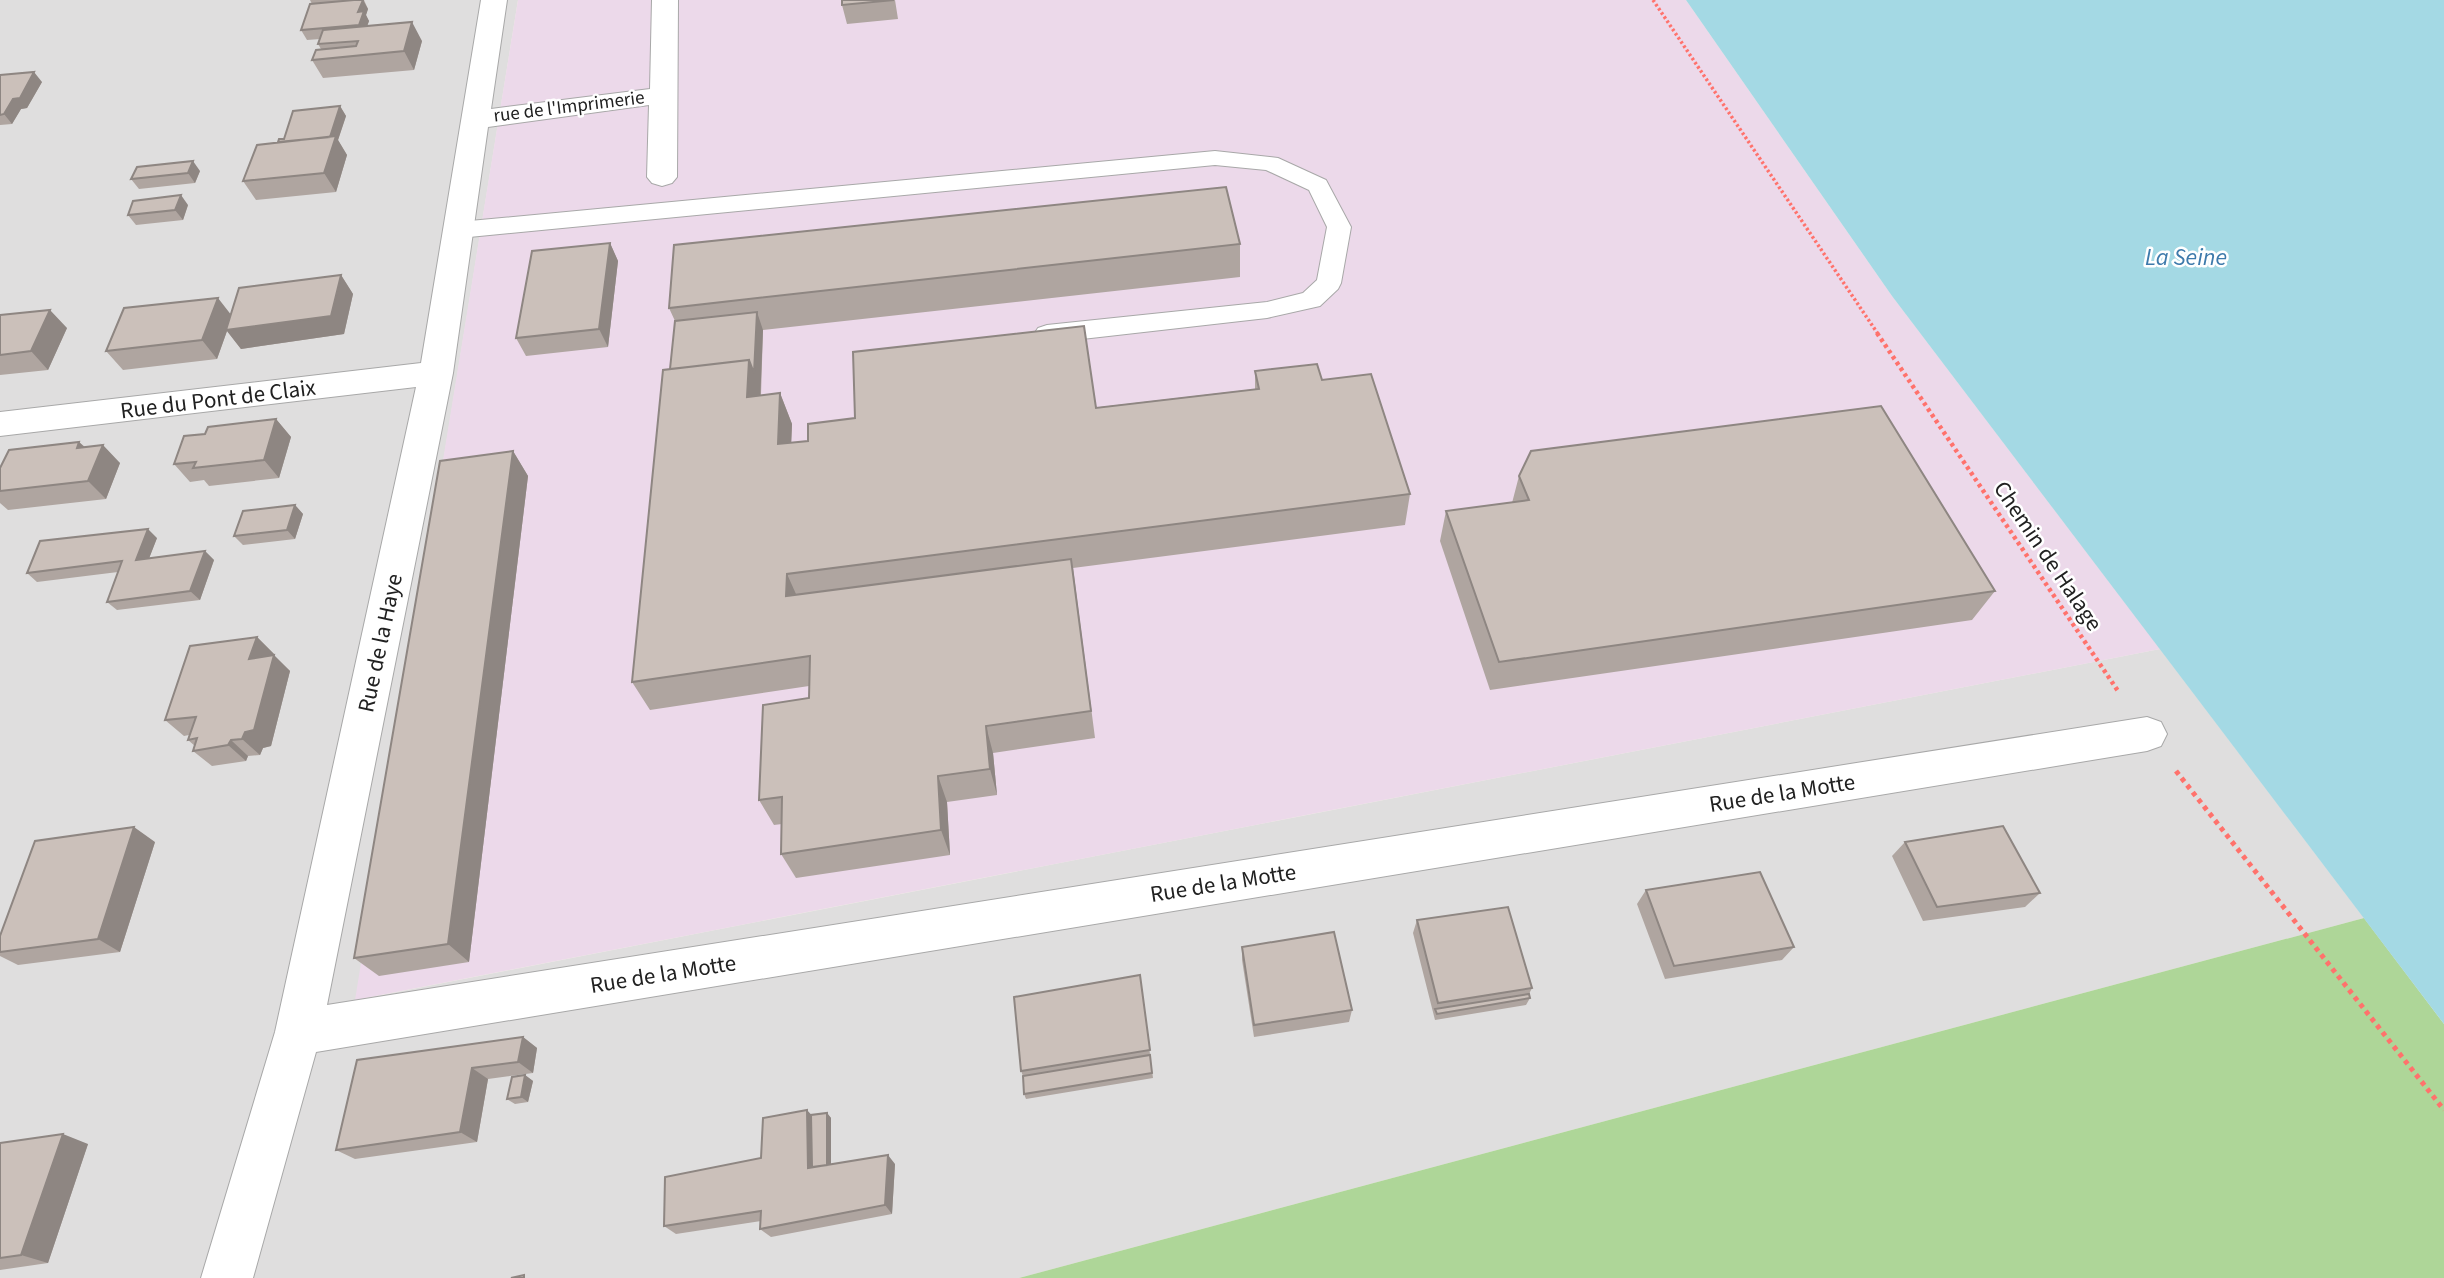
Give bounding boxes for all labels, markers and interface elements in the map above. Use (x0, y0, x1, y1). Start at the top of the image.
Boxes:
street label: rue de l'Imprimerie (492, 84, 646, 130)
water label: La Seine (2145, 240, 2227, 275)
street label: Rue du Pont de Claix (118, 371, 318, 427)
street label: Chemin de Halage (1986, 474, 2110, 638)
street label: Rue de la Haye (349, 571, 411, 715)
street label: Rue de la Motte (1707, 765, 1857, 821)
street label: Rue de la Motte (1148, 855, 1298, 911)
street label: Rue de la Motte (588, 946, 738, 1002)

